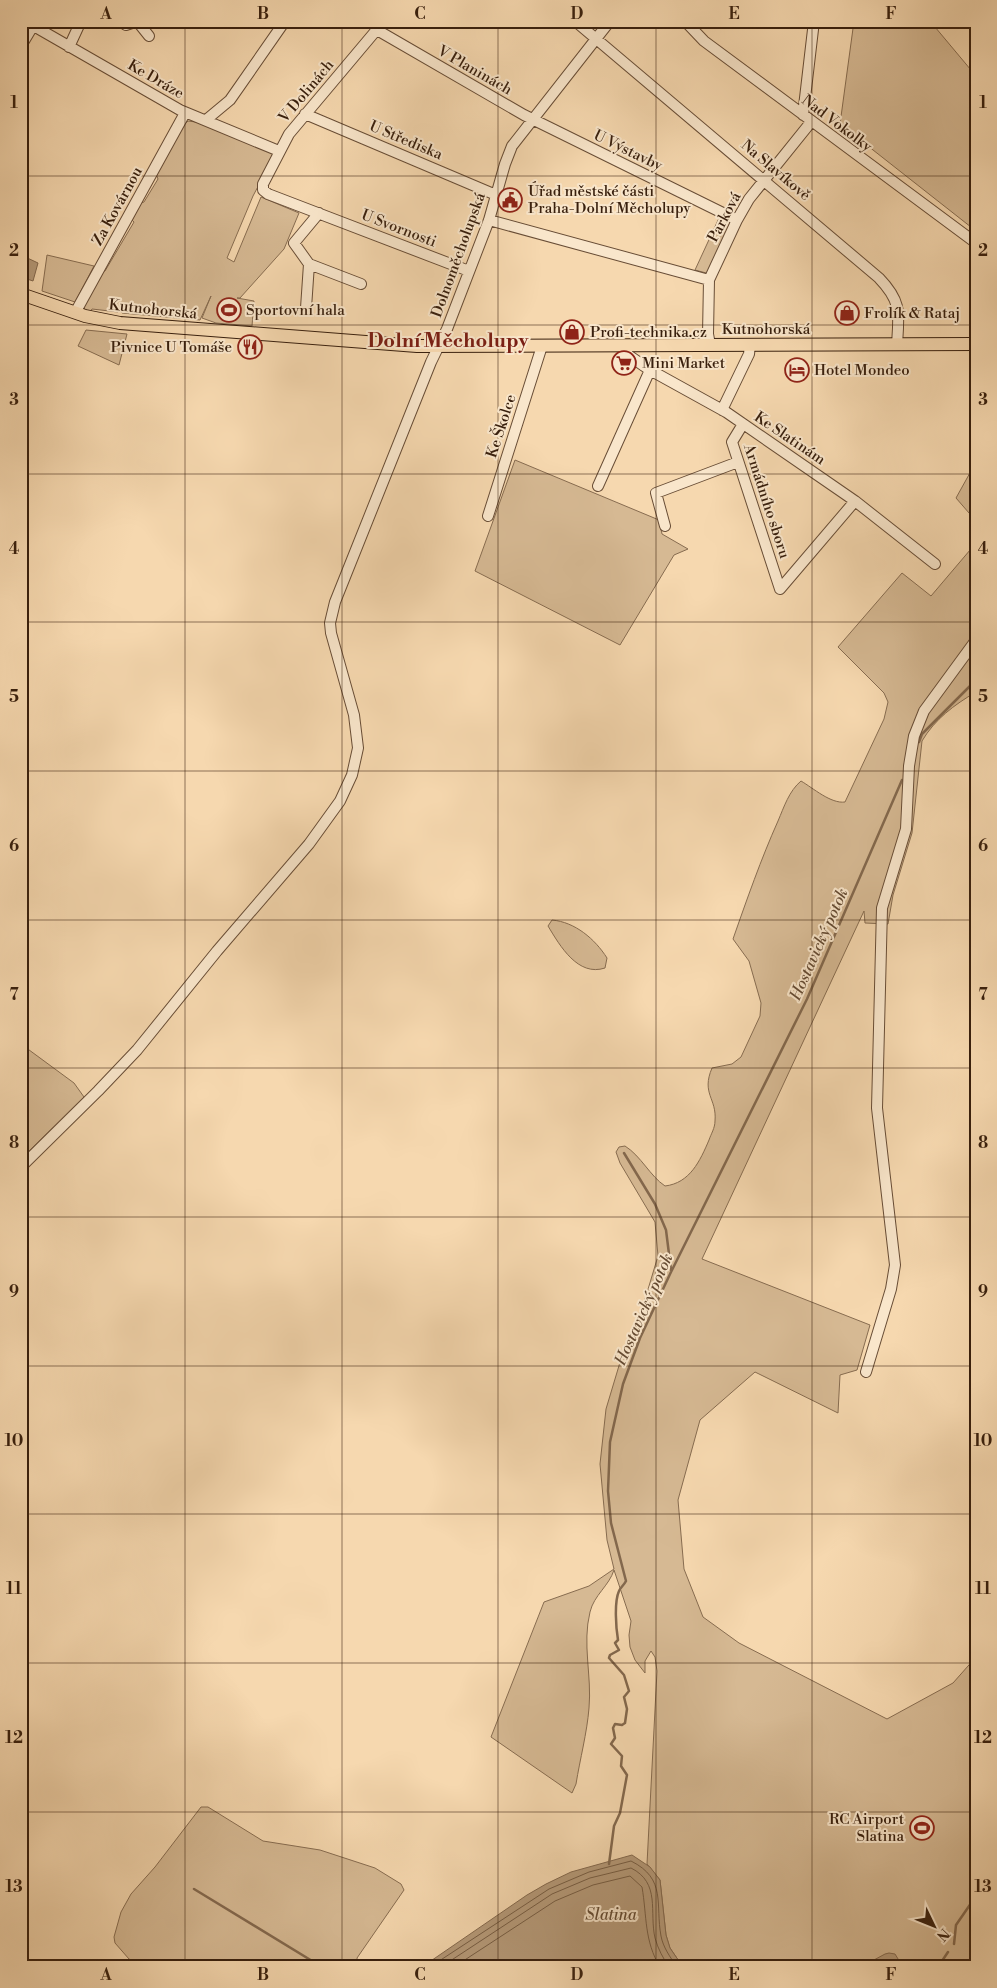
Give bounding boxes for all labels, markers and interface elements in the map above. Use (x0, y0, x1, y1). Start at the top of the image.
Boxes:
text: A (99, 4, 112, 24)
text: B (257, 4, 269, 24)
text: C (414, 4, 426, 24)
text: D (571, 4, 584, 24)
text: E (728, 4, 740, 24)
text: F (885, 4, 897, 24)
street label: V Planinách (433, 41, 515, 99)
street label: Ke Dráze (124, 56, 187, 103)
street label: V Dolinách (274, 56, 338, 127)
street label: Nad Vokolky (798, 91, 876, 157)
text: 1 (10, 93, 18, 113)
text: 1 (979, 93, 987, 113)
street label: U Střediska (366, 116, 446, 165)
street label: U Výstavby (590, 126, 666, 176)
street label: Na Slavíkově (737, 136, 814, 205)
street label: Za Kovárnou (88, 163, 147, 249)
place label: Úřad městské části Praha-Dolní Měcholupy (528, 181, 691, 218)
public building icon: Úřad městské části Praha-Dolní Měcholupy (497, 187, 523, 213)
street label: Parková (703, 189, 746, 246)
street label: Dolnoměcholupská (427, 190, 490, 320)
street label: U Svornosti (358, 205, 439, 252)
text: 2 (9, 241, 19, 261)
text: 2 (978, 241, 988, 261)
street label: Kutnohorská (108, 295, 198, 324)
sports icon: Sportovní hala (216, 297, 242, 323)
shop icon: Frolík & Rataj (834, 300, 860, 326)
place label: Sportovní hala (246, 301, 345, 320)
place label: Frolík & Rataj (864, 304, 960, 323)
shop icon: Profi-technika.cz (559, 319, 585, 345)
street label: Kutnohorská (722, 320, 811, 339)
place label: Profi-technika.cz (590, 323, 707, 342)
district label: Dolní Měcholupy (367, 329, 530, 354)
restaurant icon: Pivnice U Tomáše (237, 334, 263, 360)
place label: Pivnice U Tomáše (111, 338, 232, 357)
supermarket icon: Mini Market (611, 350, 637, 376)
place label: Mini Market (642, 354, 726, 373)
hotel icon: Hotel Mondeo (784, 357, 810, 383)
place label: Hotel Mondeo (814, 361, 910, 380)
text: 3 (9, 390, 19, 410)
text: 3 (978, 390, 988, 410)
street label: Ke Školce (481, 392, 521, 460)
street label: Ke Slatinám (750, 408, 829, 469)
street label: Armádního sboru (739, 440, 794, 561)
text: 4 (9, 539, 20, 559)
text: 4 (978, 539, 989, 559)
text: 5 (9, 687, 19, 707)
text: 5 (978, 687, 988, 707)
text: 6 (9, 836, 19, 856)
text: 6 (978, 836, 988, 856)
water label: Hostavický potok (785, 885, 853, 1005)
text: 7 (9, 985, 19, 1005)
text: 7 (978, 985, 988, 1005)
text: 8 (9, 1133, 19, 1153)
text: 8 (978, 1133, 988, 1153)
water label: Hostavický potok (610, 1250, 678, 1370)
text: 9 (9, 1282, 19, 1302)
text: 9 (978, 1282, 988, 1302)
text: 10 (5, 1431, 23, 1451)
text: 10 (974, 1431, 992, 1451)
text: 11 (6, 1579, 22, 1599)
text: 11 (975, 1579, 991, 1599)
text: 12 (5, 1728, 23, 1748)
text: 12 (974, 1728, 992, 1748)
place label: RC Airport Slatina (829, 1810, 905, 1846)
sports icon: RC Airport Slatina (909, 1815, 935, 1841)
text: 13 (5, 1877, 23, 1897)
text: 13 (974, 1877, 992, 1897)
north arrow (910, 1900, 960, 1950)
water label: Slatina (585, 1905, 637, 1925)
text: N (932, 1924, 953, 1944)
text: A (99, 1965, 112, 1985)
text: B (257, 1965, 269, 1985)
text: C (414, 1965, 426, 1985)
text: D (571, 1965, 584, 1985)
text: E (728, 1965, 740, 1985)
text: F (885, 1965, 897, 1985)

